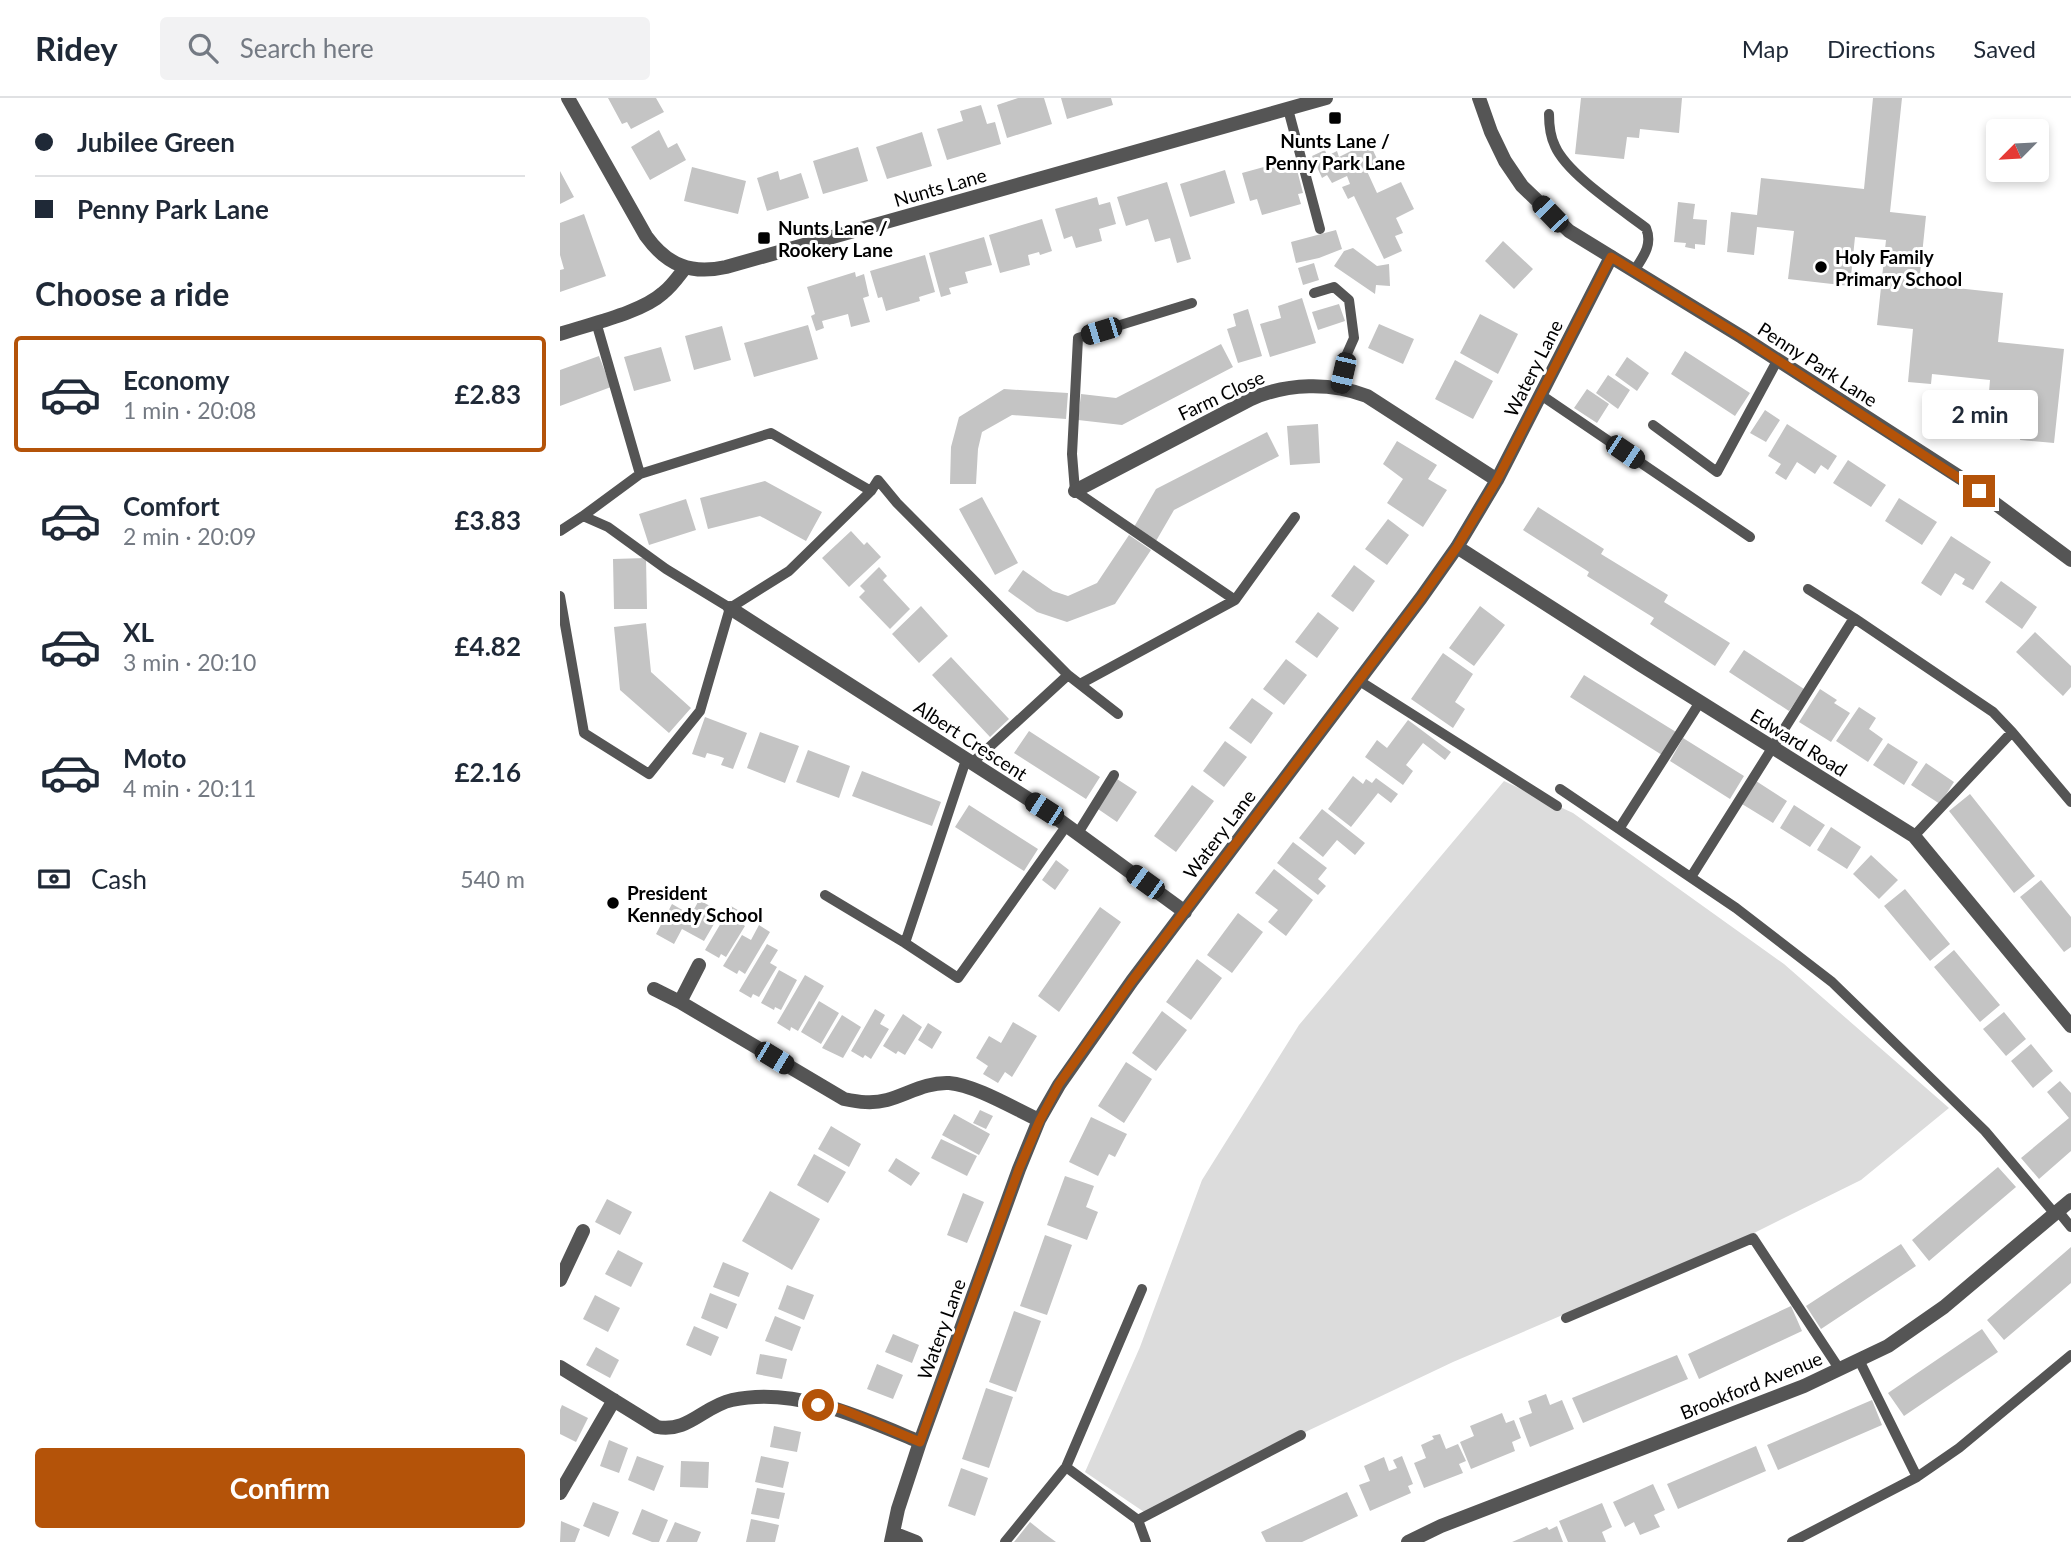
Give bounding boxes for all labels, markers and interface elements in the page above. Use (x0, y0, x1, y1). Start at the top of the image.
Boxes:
search box (160, 17, 650, 80)
text: Ridey (35, 28, 118, 68)
icon: search (184, 29, 222, 67)
text: Search here (240, 32, 374, 64)
text: Map (1742, 34, 1789, 63)
text: Directions (1827, 34, 1935, 63)
text: Saved (1973, 34, 2036, 63)
marker: Nunts Lane / Penny Park Lane (1327, 110, 1343, 126)
north arrow (1986, 119, 2049, 182)
map controls (1986, 119, 2049, 182)
text: Jubilee Green (77, 126, 235, 158)
place label: Nunts Lane / Penny Park Lane (1265, 129, 1405, 174)
street label: Nunts Lane (891, 163, 989, 211)
car (1528, 192, 1573, 236)
text: Penny Park Lane (77, 193, 269, 225)
place label: Nunts Lane / Rookery Lane (778, 216, 893, 261)
marker: Nunts Lane / Rookery Lane (756, 230, 772, 246)
place label: Holy Family Primary School (1835, 245, 1962, 290)
marker: Holy Family Primary School (1813, 259, 1829, 275)
text: Choose a ride (35, 274, 229, 313)
car (1078, 315, 1125, 347)
street label: Watery Lane (1499, 316, 1567, 420)
street label: Penny Park Lane (1754, 317, 1882, 411)
car (1329, 350, 1358, 396)
icon: car (39, 363, 102, 426)
text: Economy (123, 364, 229, 396)
street label: Farm Close (1174, 365, 1268, 425)
text: £2.83 (455, 378, 521, 410)
callout: 2 min (1921, 390, 2037, 438)
text: 1 min · 20:08 (123, 396, 256, 424)
text: 2 min (1951, 400, 2009, 428)
car (1602, 432, 1649, 472)
route end (1963, 475, 1995, 507)
icon: car (39, 489, 102, 552)
text: Comfort (123, 490, 220, 522)
text: £3.83 (455, 504, 521, 536)
text: 2 min · 20:09 (123, 522, 256, 550)
icon: car (39, 615, 102, 678)
text: XL (123, 616, 154, 648)
text: £4.82 (455, 630, 521, 662)
text: 3 min · 20:10 (123, 648, 256, 676)
street label: Albert Crescent (910, 695, 1032, 785)
street label: Edward Road (1746, 703, 1852, 781)
icon: car (39, 741, 102, 804)
text: Moto (123, 742, 186, 774)
text: £2.16 (455, 756, 521, 788)
text: 4 min · 20:11 (123, 774, 256, 802)
street label: Watery Lane (1178, 785, 1260, 883)
car (1021, 789, 1068, 829)
icon: cash (35, 860, 73, 898)
car (1122, 861, 1169, 903)
text: Cash (91, 863, 147, 895)
text: 540 m (460, 865, 525, 893)
place label: President Kennedy School (627, 881, 763, 926)
marker: President Kennedy School (605, 895, 621, 911)
car (751, 1038, 798, 1078)
street label: Watery Lane (912, 1275, 970, 1383)
street label: Brookford Avenue (1677, 1346, 1825, 1424)
route start (802, 1389, 834, 1421)
button: Confirm (35, 1448, 525, 1528)

